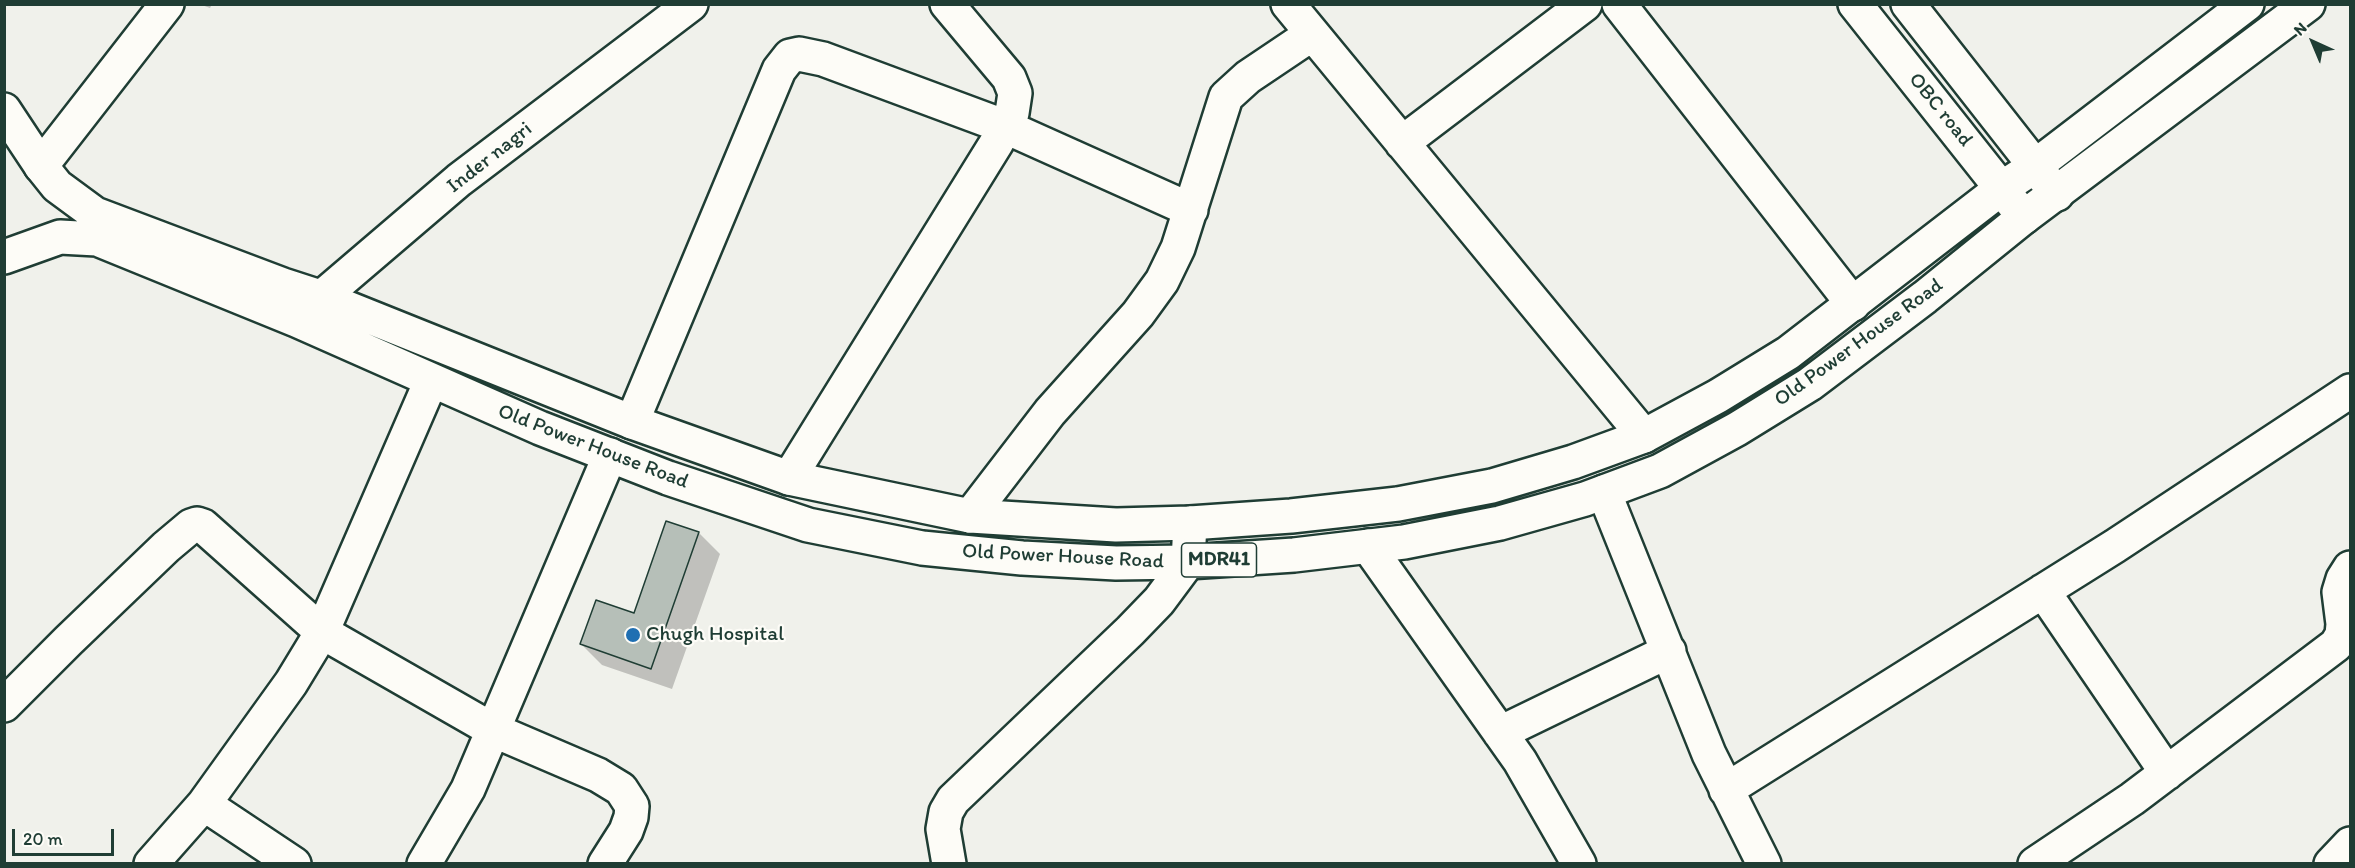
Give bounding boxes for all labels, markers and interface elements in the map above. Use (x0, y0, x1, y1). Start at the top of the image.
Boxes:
north arrow (2283, 12, 2343, 72)
text: N (2290, 18, 2311, 39)
street label: OBC road (1903, 68, 1977, 152)
street label: Inder nagri (442, 117, 538, 199)
street label: Old Power House Road (1770, 273, 1948, 413)
street label: Old Power House Road (494, 399, 692, 495)
street label: Old Power House Road (961, 539, 1165, 575)
road number: MDR41 (1182, 543, 1256, 577)
place label: Chugh Hospital (646, 622, 784, 648)
marker: Chugh Hospital (624, 626, 642, 644)
scale bar (15, 817, 117, 855)
text: 20 m (23, 828, 63, 850)

